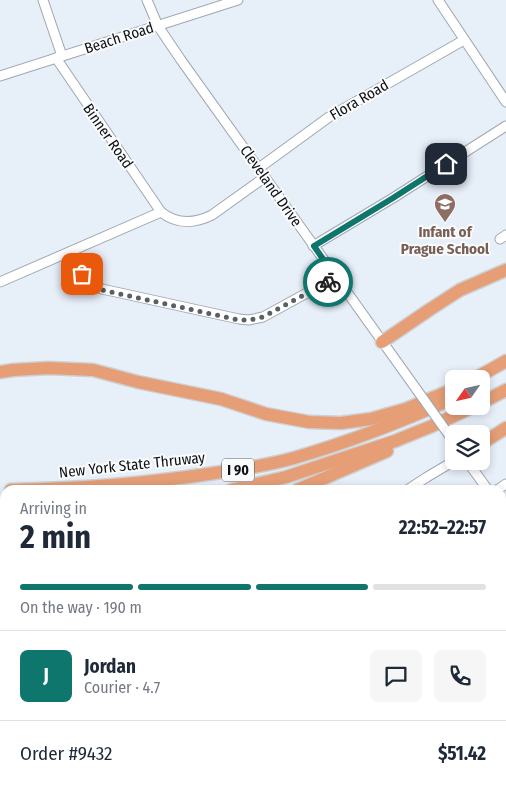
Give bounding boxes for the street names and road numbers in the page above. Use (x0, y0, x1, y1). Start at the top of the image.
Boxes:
street label: Beach Road (82, 18, 156, 58)
street label: Flora Road (326, 76, 392, 124)
street label: Binner Road (79, 100, 137, 172)
street label: Cleveland Drive (236, 142, 306, 230)
street label: New York State Thruway (58, 448, 206, 482)
road number: I 90 (222, 458, 254, 482)

